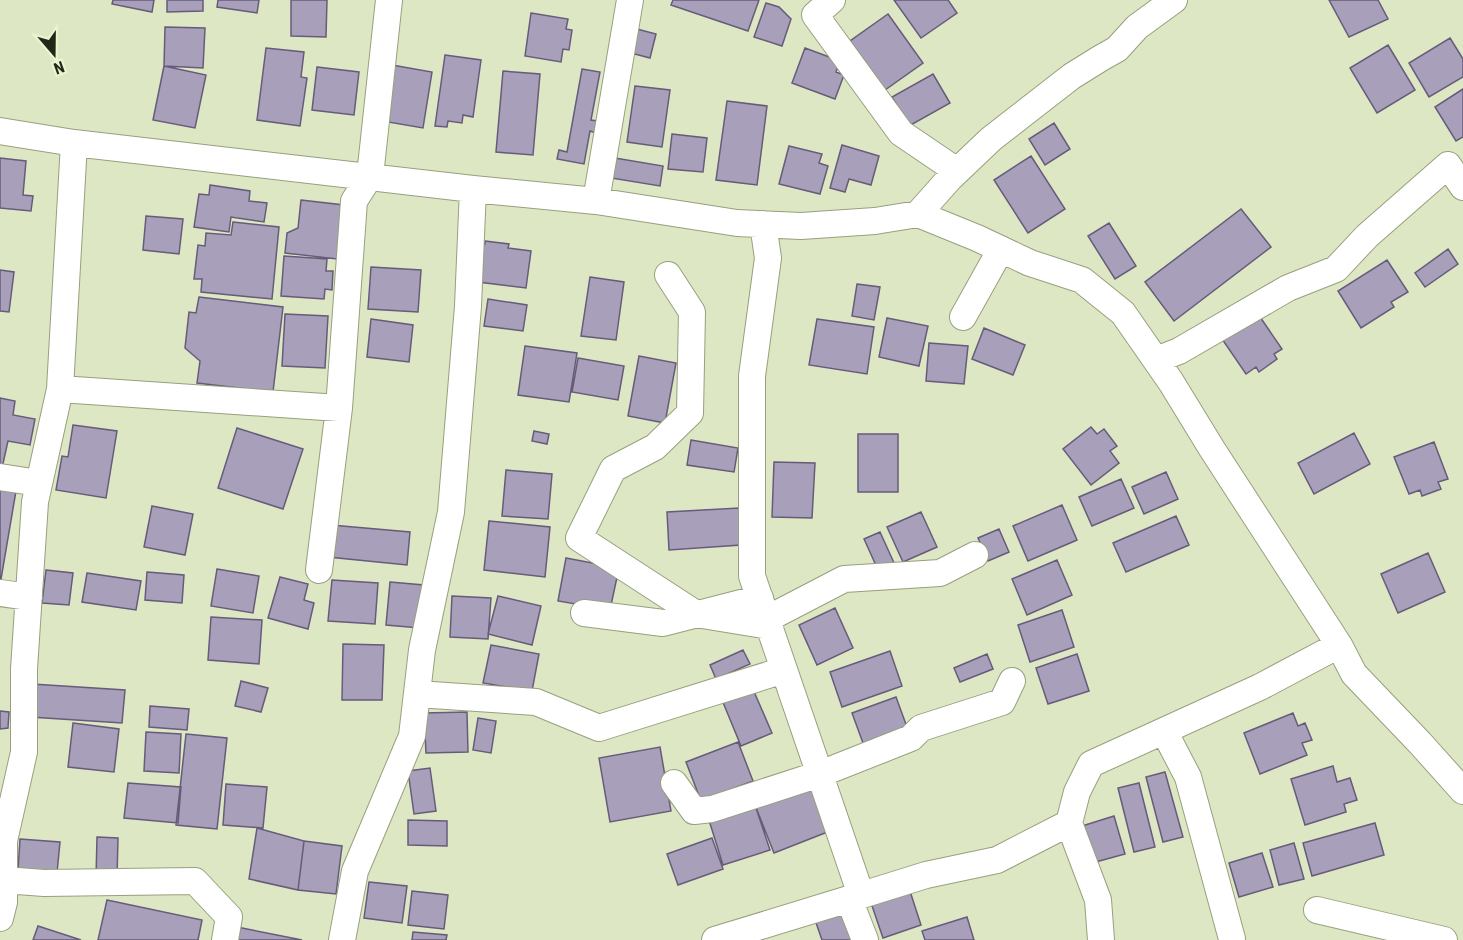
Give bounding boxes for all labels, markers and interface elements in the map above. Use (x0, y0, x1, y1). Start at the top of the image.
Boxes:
north arrow (24, 24, 84, 84)
text: N (51, 57, 67, 78)

